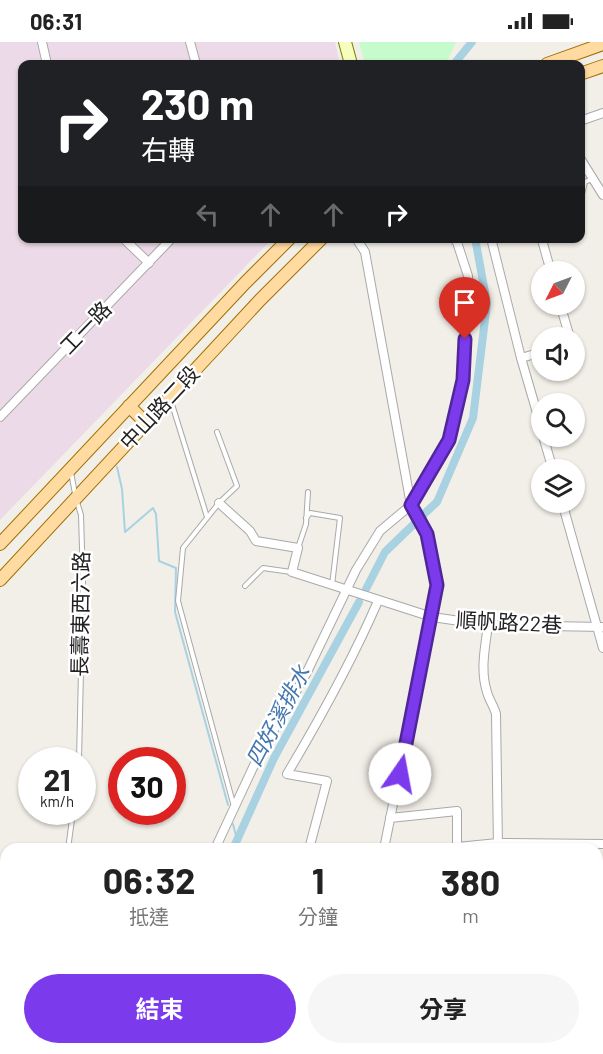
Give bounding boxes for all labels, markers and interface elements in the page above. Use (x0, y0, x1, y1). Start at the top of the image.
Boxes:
text: 06:31 (30, 8, 82, 34)
text: 230 m (141, 78, 254, 128)
icon: right (42, 84, 120, 162)
text: 右轉 (141, 133, 195, 165)
icon: left (191, 198, 224, 231)
icon: ahead (254, 198, 287, 231)
icon: ahead (317, 198, 350, 231)
icon: right (380, 198, 413, 231)
north arrow (531, 261, 585, 315)
map controls (531, 261, 585, 513)
pin (439, 277, 490, 339)
icon: arrive (448, 286, 481, 319)
street label: 工一路 (54, 296, 116, 358)
button: sound (531, 327, 585, 381)
street label: 中山路二段 (114, 360, 204, 454)
button: search (531, 393, 585, 447)
button: layers (531, 459, 585, 513)
street label: 長壽東西六路 (66, 551, 93, 677)
street label: 順帆路22巷 (455, 606, 563, 637)
water label: 四好溪排水 (240, 660, 315, 770)
position arrow (368, 742, 432, 806)
speed limit sign: 30 (108, 747, 186, 825)
text: 21 (43, 761, 71, 797)
text: km/h (40, 792, 74, 810)
text: 06:32 (103, 858, 195, 901)
text: 1 (312, 858, 324, 901)
text: 380 (441, 860, 500, 903)
text: m (462, 903, 479, 927)
text: 抵達 (129, 904, 169, 928)
text: 分鐘 (298, 904, 338, 928)
button: 結束 (24, 974, 296, 1043)
button: 分享 (308, 974, 579, 1043)

